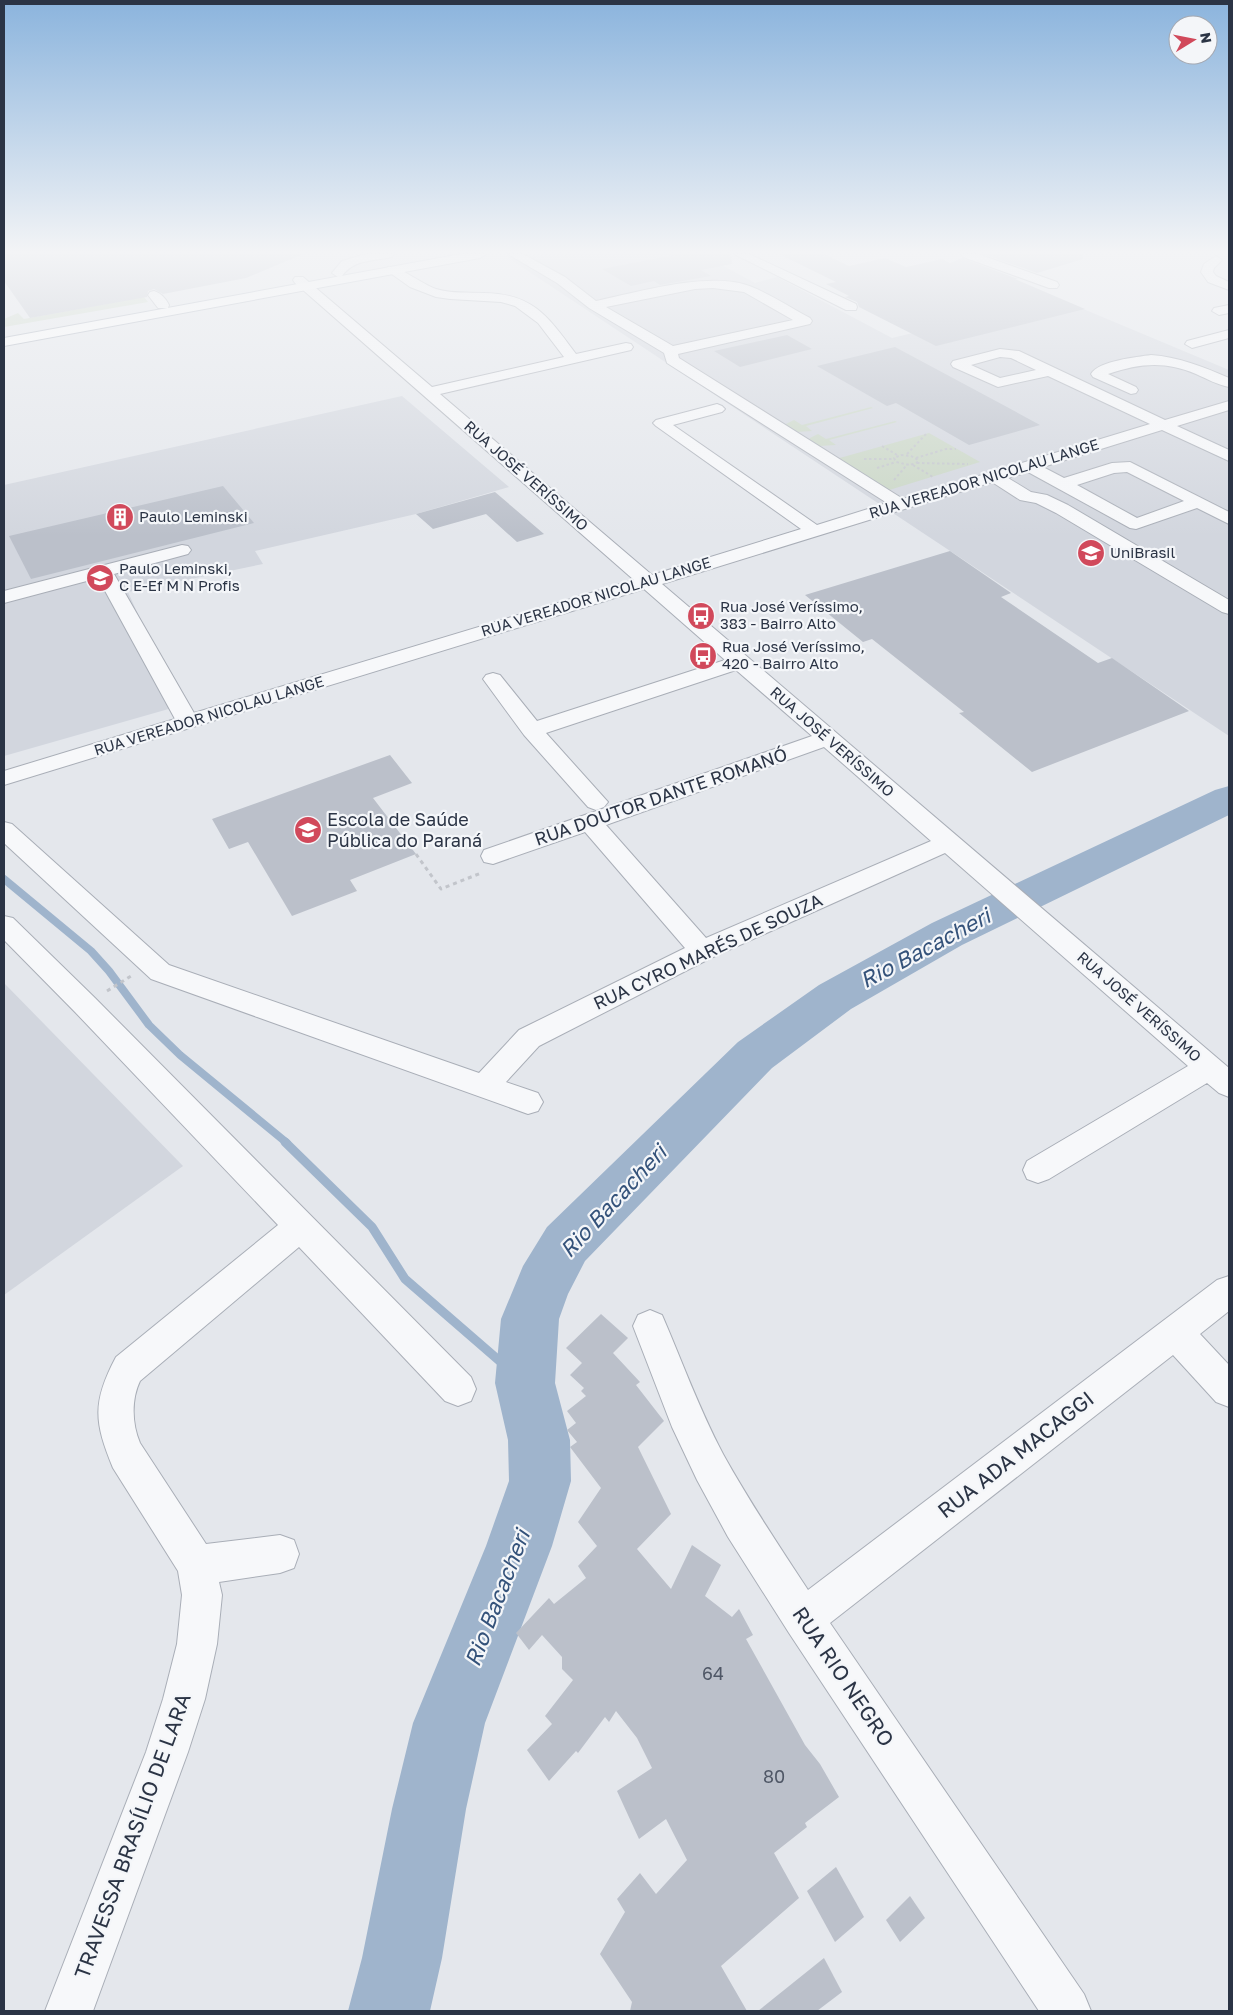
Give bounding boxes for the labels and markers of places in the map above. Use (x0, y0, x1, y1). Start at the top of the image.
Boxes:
building icon: Paulo Leminski (105, 502, 135, 532)
place label: Paulo Leminski (139, 507, 248, 525)
school or university icon: UniBrasil (1076, 538, 1106, 568)
place label: UniBrasil (1110, 543, 1175, 561)
place label: Paulo Leminski, C E-Ef M N Profis (119, 559, 240, 594)
school or university icon: Paulo Leminski, C E-Ef M N Profis (85, 563, 115, 593)
place label: Rua José Veríssimo, 383 - Bairro Alto (720, 597, 863, 632)
bus stop icon: Rua José Veríssimo, 383 - Bairro Alto (686, 601, 716, 631)
place label: Rua José Veríssimo, 420 - Bairro Alto (722, 637, 865, 672)
bus stop icon: Rua José Veríssimo, 420 - Bairro Alto (688, 641, 718, 671)
place label: Escola de Saúde Pública do Paraná (327, 808, 482, 851)
school or university icon: Escola de Saúde Pública do Paraná (293, 815, 323, 845)

